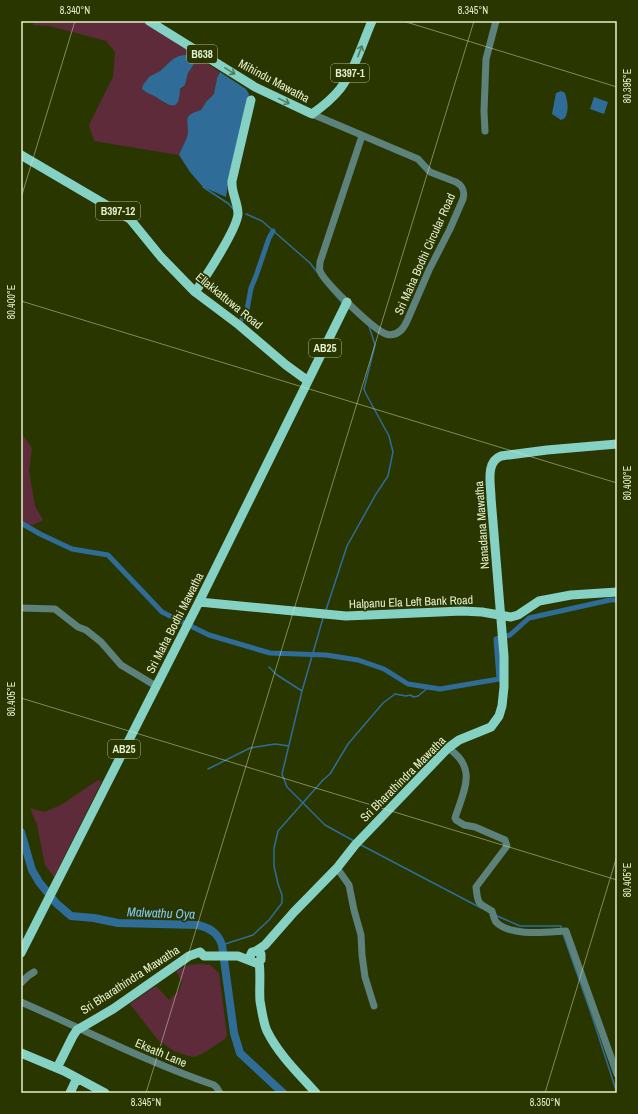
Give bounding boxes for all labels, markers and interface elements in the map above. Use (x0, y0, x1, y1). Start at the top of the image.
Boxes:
text: 8.340°N (60, 4, 90, 17)
text: 8.345°N (458, 4, 488, 17)
road number: B638 (187, 45, 217, 63)
one-way arrow (356, 45, 364, 57)
street label: Mihindu Mawatha (236, 56, 313, 107)
road number: B397-1 (331, 64, 369, 82)
one-way arrow (224, 67, 235, 75)
text: 80.395°E (621, 69, 634, 103)
one-way arrow (277, 98, 289, 105)
street label: Sri Maha Bodhi Circular Road (391, 191, 459, 317)
road number: B397-12 (96, 202, 140, 220)
street label: Ellakkattuwa Road (192, 269, 266, 333)
text: 80.400°E (5, 285, 18, 319)
road number: AB25 (309, 339, 341, 357)
text: 80.400°E (621, 466, 634, 500)
street label: Nanadana Mawatha (471, 480, 493, 569)
street label: Sri Maha Bodhi Mawatha (143, 569, 208, 676)
street label: Halpanu Ela Left Bank Road (349, 592, 473, 612)
text: 80.405°E (5, 682, 18, 716)
street label: Sri Bharathindra Mawatha (357, 732, 450, 825)
road number: AB25 (108, 740, 140, 758)
text: 80.405°E (621, 863, 634, 897)
water label: Malwathu Oya (127, 903, 195, 923)
street label: Sri Bharathindra Mawatha (77, 942, 183, 1018)
street label: Eksath Lane (133, 1035, 189, 1071)
text: 8.345°N (131, 1096, 161, 1109)
text: 8.350°N (530, 1096, 560, 1109)

